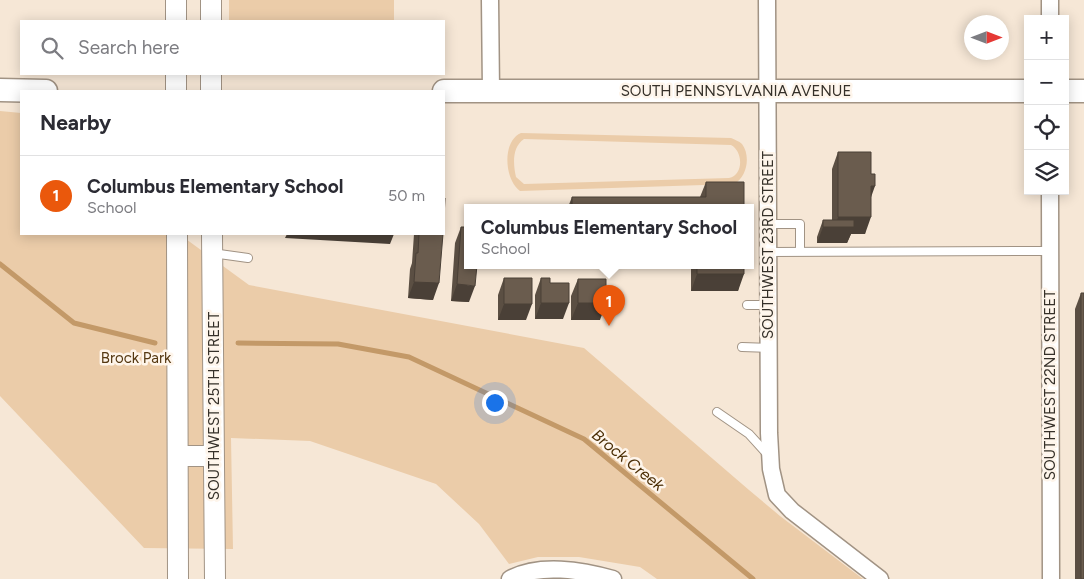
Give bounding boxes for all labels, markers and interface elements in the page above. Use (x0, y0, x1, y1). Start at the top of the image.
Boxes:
north arrow (964, 15, 1009, 60)
map controls (1024, 15, 1069, 195)
button: + (1024, 15, 1069, 60)
search box (20, 20, 445, 75)
icon: search (38, 34, 66, 62)
text: Search here (78, 36, 180, 59)
button: − (1024, 60, 1069, 105)
street label: SOUTH PENNSYLVANIA AVENUE (621, 82, 851, 100)
button: locate (1024, 105, 1069, 150)
text: Nearby (40, 110, 111, 135)
street label: SOUTHWEST 23RD STREET (759, 150, 777, 339)
button: layers (1024, 150, 1069, 195)
text: Columbus Elementary School (87, 175, 343, 198)
text: 1 (53, 186, 59, 205)
text: 50 m (388, 186, 425, 205)
text: School (87, 198, 137, 217)
popup (464, 204, 754, 269)
text: Columbus Elementary School (481, 216, 737, 239)
text: School (481, 239, 530, 258)
pin: 1 (593, 285, 625, 326)
street label: SOUTHWEST 22ND STREET (1041, 289, 1059, 480)
street label: SOUTHWEST 25TH STREET (205, 311, 223, 500)
park label: Brock Park (101, 349, 172, 367)
your location (482, 390, 508, 416)
water label: Brock Creek (588, 425, 669, 496)

